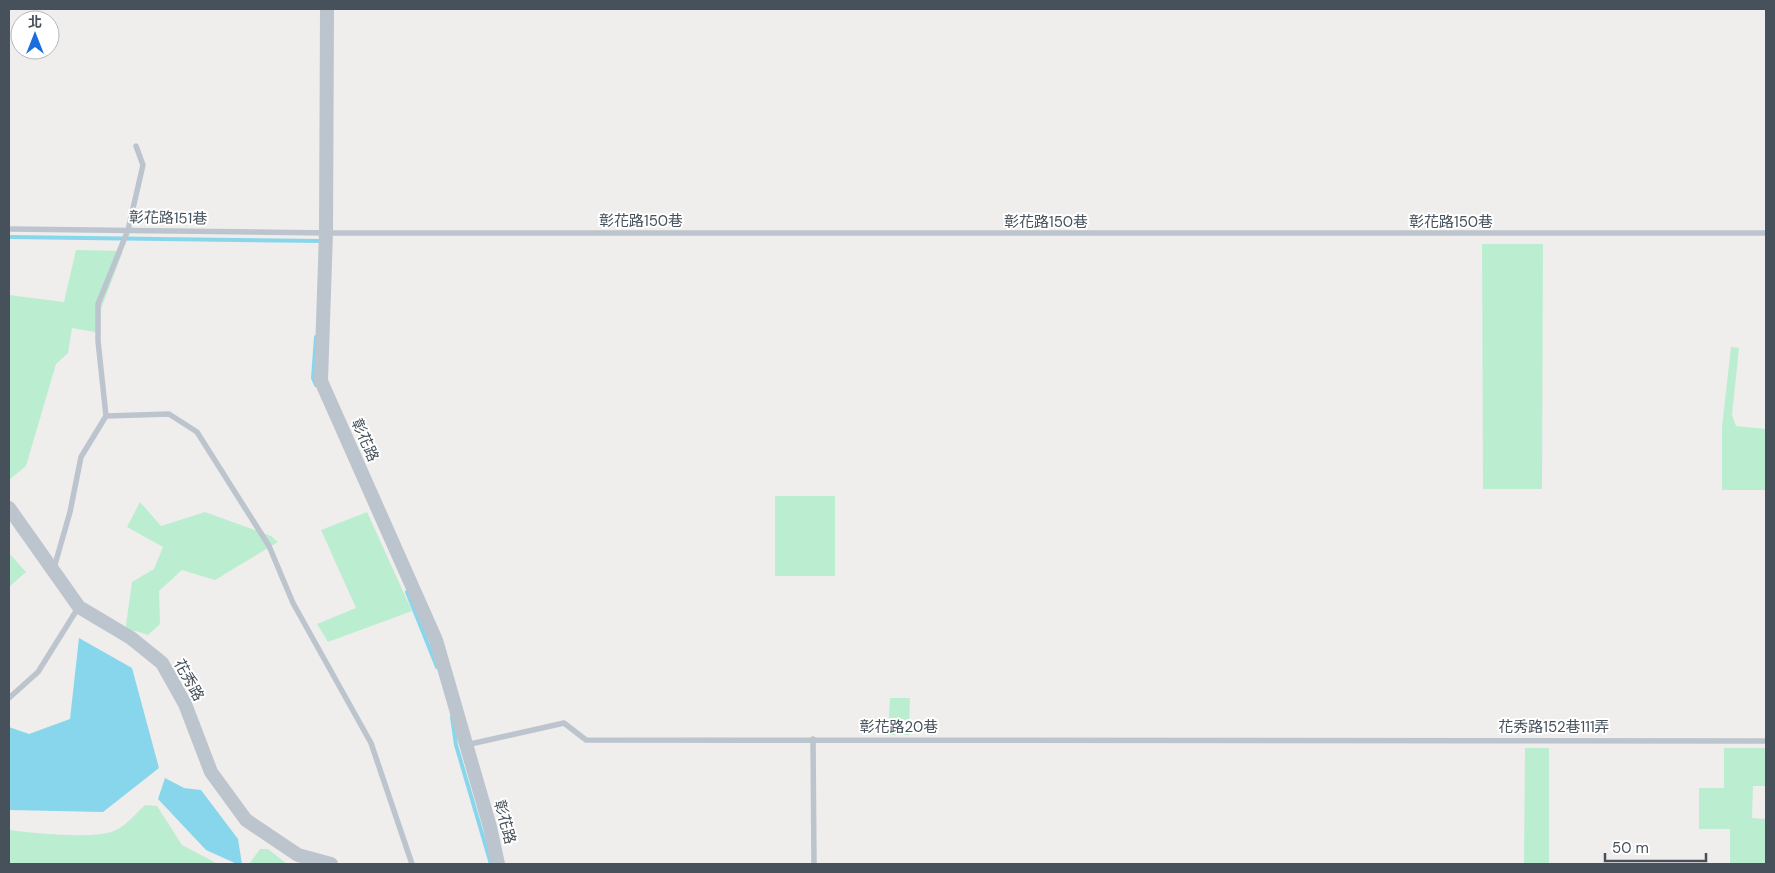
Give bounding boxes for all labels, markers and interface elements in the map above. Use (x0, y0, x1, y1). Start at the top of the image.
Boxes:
north arrow (10, 10, 60, 60)
text: 北 (28, 13, 42, 31)
street label: 彰花路151巷 (129, 207, 207, 229)
street label: 彰花路150巷 (599, 211, 683, 231)
street label: 彰花路150巷 (1004, 212, 1088, 232)
street label: 彰花路150巷 (1409, 212, 1493, 232)
street label: 彰花路 (347, 415, 383, 465)
street label: 花秀路 (169, 655, 209, 705)
street label: 彰花路20巷 (860, 717, 938, 737)
street label: 花秀路152巷111弄 (1498, 717, 1610, 737)
street label: 彰花路 (490, 798, 520, 846)
scale bar (1605, 830, 1706, 862)
text: 50 m (1612, 838, 1649, 858)

